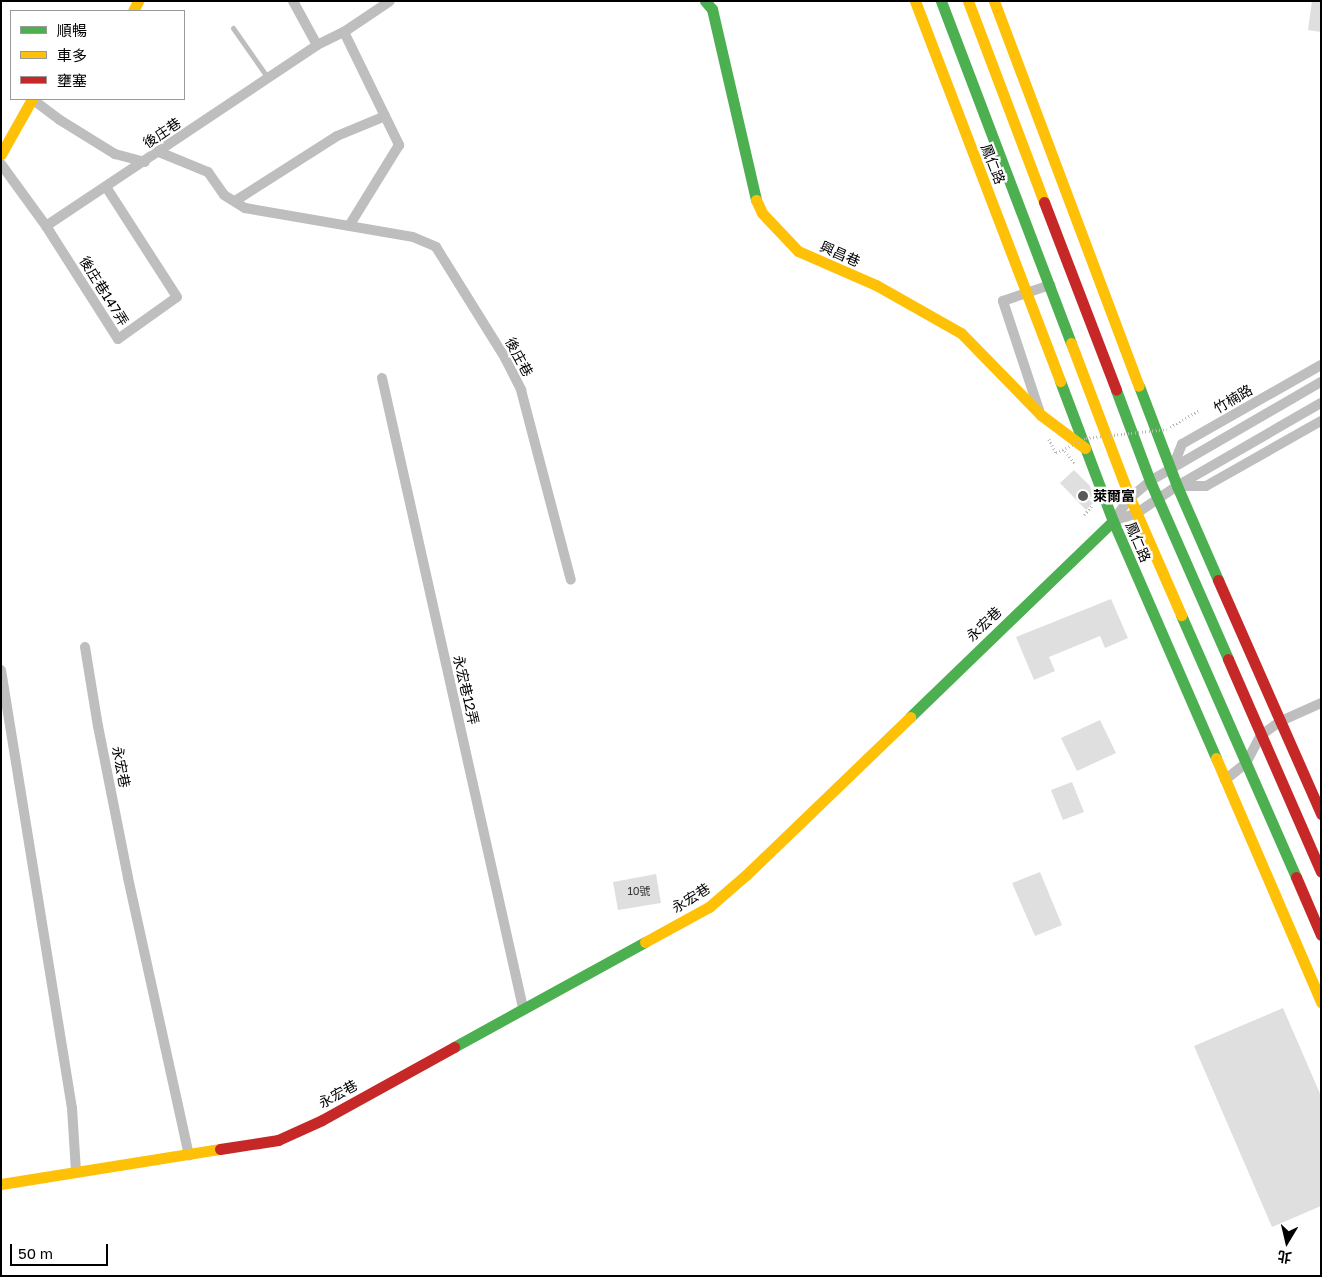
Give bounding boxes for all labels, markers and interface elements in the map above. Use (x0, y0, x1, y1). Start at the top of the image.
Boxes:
legend (10, 10, 185, 100)
text: 順暢 (57, 21, 87, 39)
text: 車多 (57, 46, 87, 64)
text: 壅塞 (57, 71, 87, 89)
street label: 後庄巷 (140, 114, 184, 152)
street label: 鳳仁路 (978, 141, 1008, 187)
street label: 興昌巷 (817, 238, 863, 270)
street label: 後庄巷147弄 (76, 253, 132, 329)
street label: 後庄巷 (502, 335, 536, 379)
street label: 竹楠路 (1211, 381, 1255, 417)
place label: 萊爾富 (1093, 488, 1135, 504)
marker: 萊爾富 (1077, 490, 1089, 502)
street label: 鳳仁路 (1122, 519, 1154, 565)
street label: 永宏巷 (963, 603, 1005, 645)
street label: 永宏巷12弄 (450, 654, 482, 726)
street label: 永宏巷 (109, 745, 133, 789)
street label: 永宏巷 (669, 880, 713, 916)
house number: 10號 (627, 884, 651, 898)
street label: 永宏巷 (316, 1076, 360, 1112)
north arrow (1262, 1217, 1312, 1267)
scale bar (12, 1234, 110, 1266)
text: 50 m (18, 1244, 53, 1262)
text: 北 (1276, 1248, 1293, 1267)

